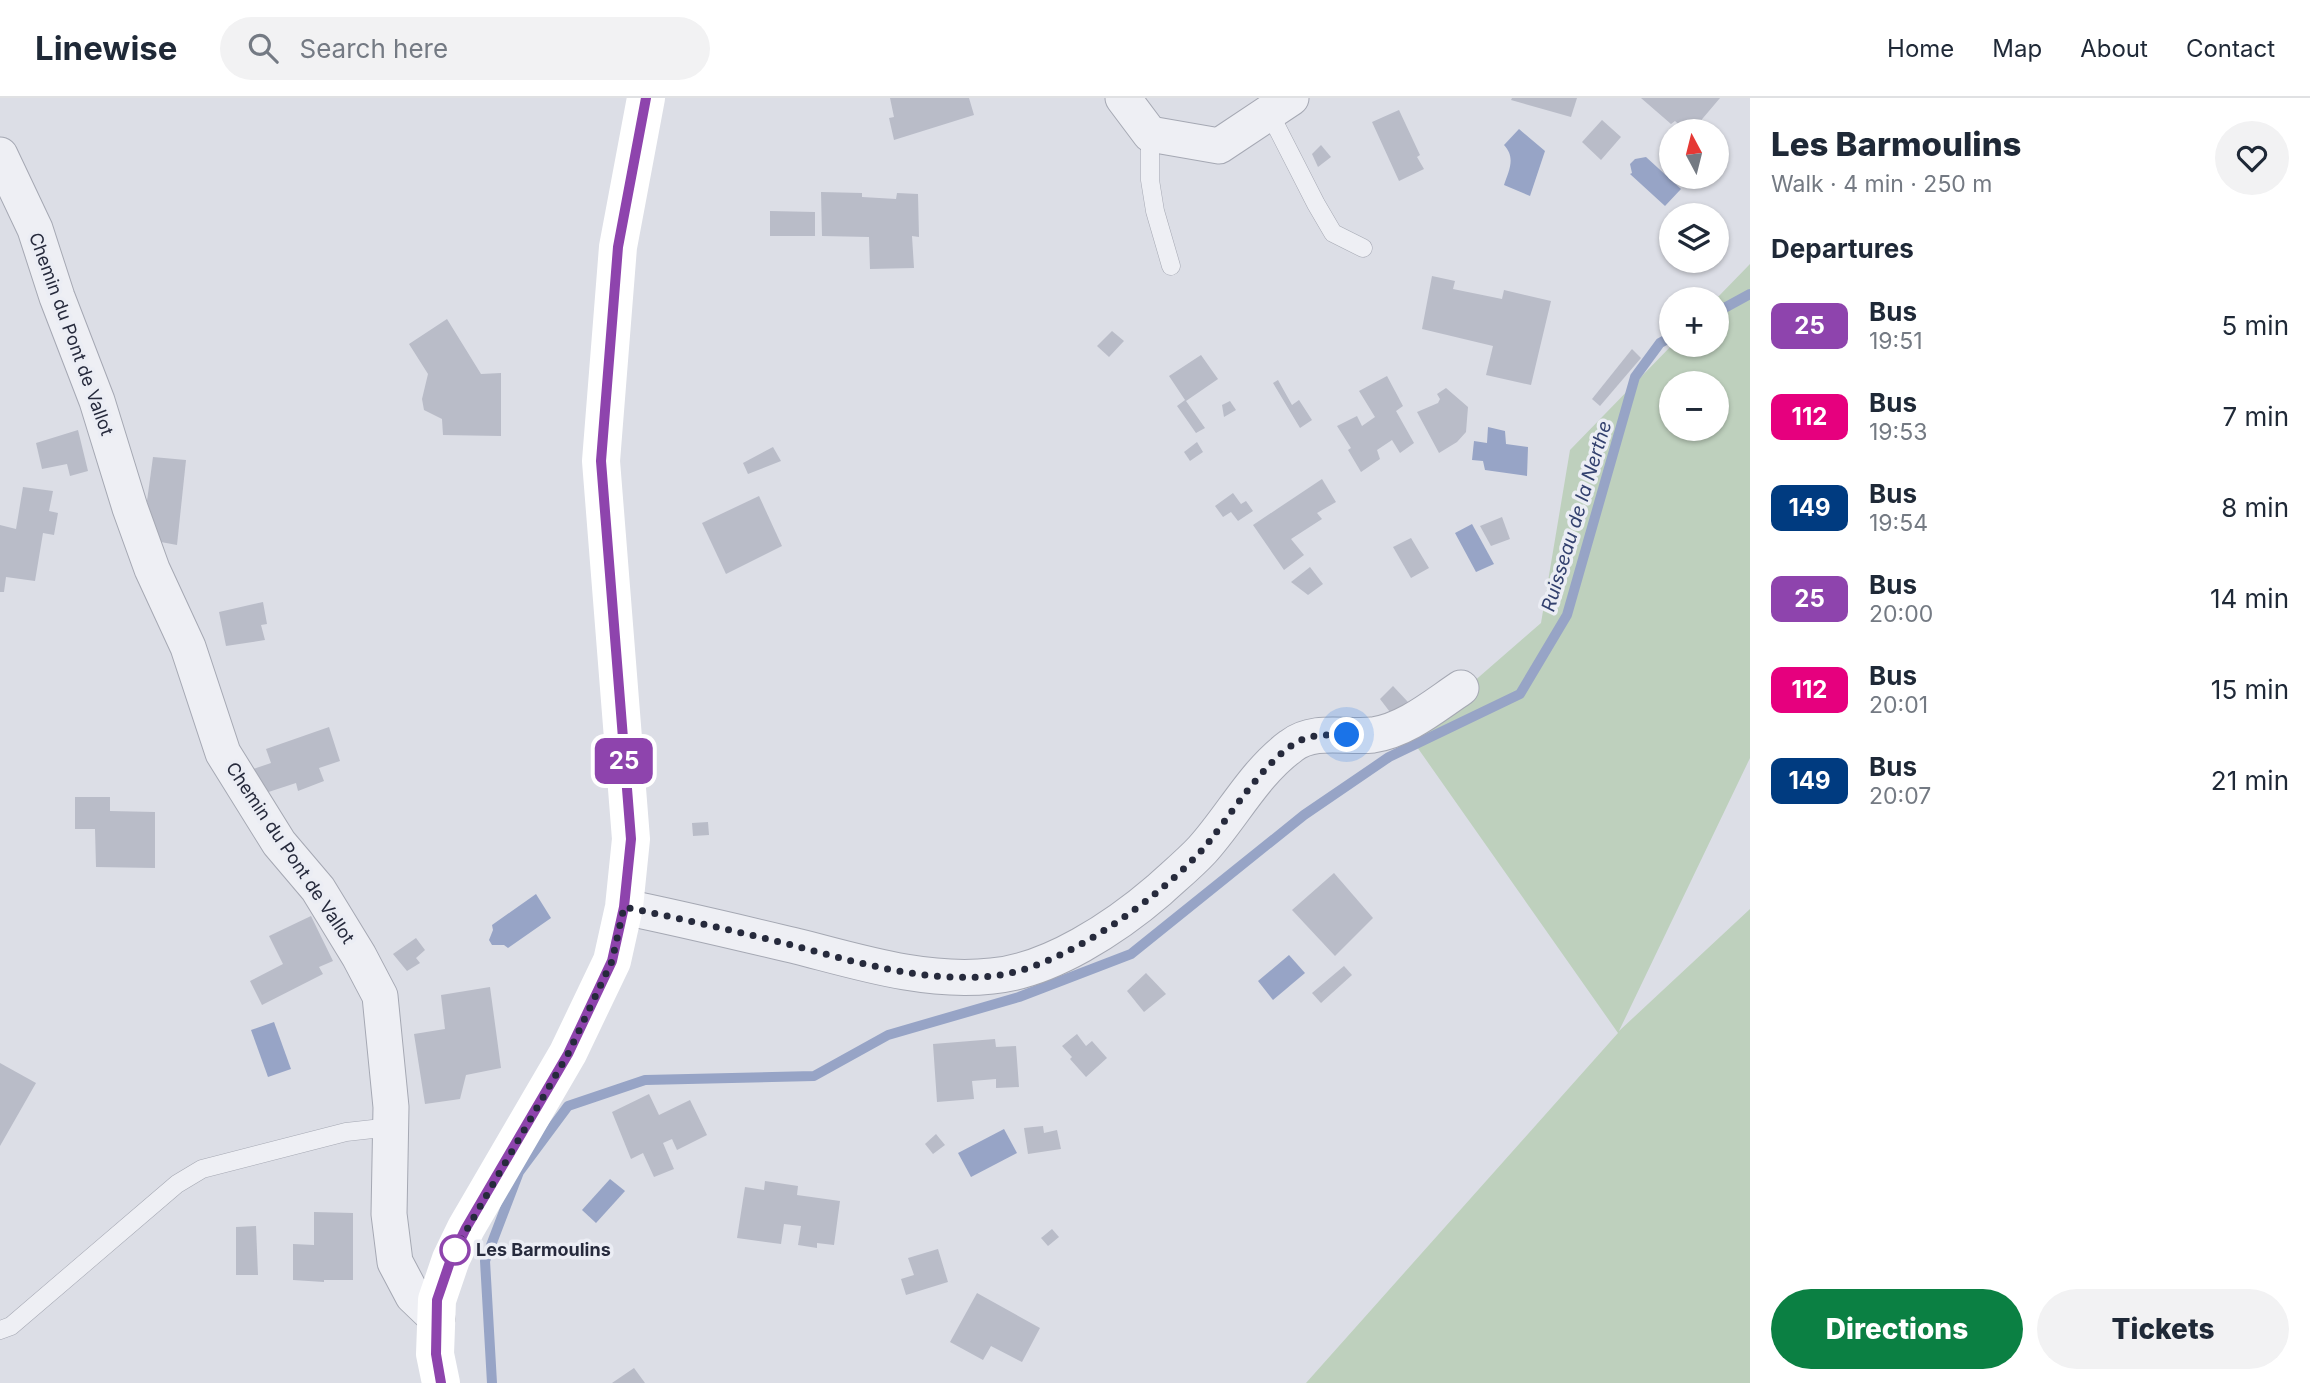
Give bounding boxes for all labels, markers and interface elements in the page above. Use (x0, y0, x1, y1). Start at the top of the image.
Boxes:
search box (220, 17, 710, 80)
text: Linewise (35, 28, 178, 68)
icon: search (244, 29, 282, 67)
text: Search here (300, 33, 448, 64)
text: Home (1887, 34, 1954, 63)
text: Map (1992, 34, 2042, 63)
text: About (2080, 34, 2148, 63)
text: Contact (2186, 34, 2275, 63)
north arrow (1659, 119, 1729, 189)
map controls (1659, 119, 1729, 441)
button: heart (2215, 121, 2289, 195)
text: Les Barmoulins (1771, 124, 2022, 164)
text: Walk · 4 min · 250 m (1771, 170, 1993, 198)
button: layers (1659, 203, 1729, 273)
street label: Chemin du Pont de Vallot (25, 230, 118, 438)
text: Departures (1771, 233, 1914, 264)
button: + (1659, 287, 1729, 357)
text: Bus (1869, 296, 1917, 327)
text: 5 min (2221, 310, 2289, 341)
text: 25 (1794, 311, 1825, 340)
text: 19:51 (1869, 327, 1923, 355)
button: − (1659, 371, 1729, 441)
text: Bus (1869, 387, 1917, 418)
text: 7 min (2223, 401, 2289, 432)
text: 112 (1792, 402, 1827, 431)
water label: Ruisseau de la Nerthe (1537, 418, 1616, 614)
text: 19:53 (1869, 418, 1927, 446)
text: Bus (1869, 478, 1917, 509)
text: 8 min (2221, 492, 2289, 523)
text: 149 (1788, 493, 1831, 522)
text: 19:54 (1869, 509, 1928, 537)
text: Bus (1869, 569, 1917, 600)
text: 14 min (2210, 583, 2289, 614)
text: 25 (1794, 584, 1825, 613)
text: 20:00 (1869, 600, 1933, 628)
text: Bus (1869, 660, 1917, 691)
text: 15 min (2211, 674, 2289, 705)
text: 112 (1792, 675, 1827, 704)
text: 20:01 (1869, 691, 1928, 719)
your location (1329, 717, 1364, 752)
line badge: 25 (592, 738, 656, 784)
text: 25 (609, 746, 639, 775)
text: Bus (1869, 751, 1917, 782)
street label: Chemin du Pont de Vallot (222, 758, 359, 947)
text: 21 min (2211, 765, 2289, 796)
text: 149 (1788, 766, 1831, 795)
text: 20:07 (1869, 782, 1931, 810)
marker: Les Barmoulins (440, 1235, 470, 1265)
place label: Les Barmoulins (476, 1239, 611, 1260)
button: Directions (1771, 1289, 2023, 1369)
button: Tickets (2037, 1289, 2289, 1369)

